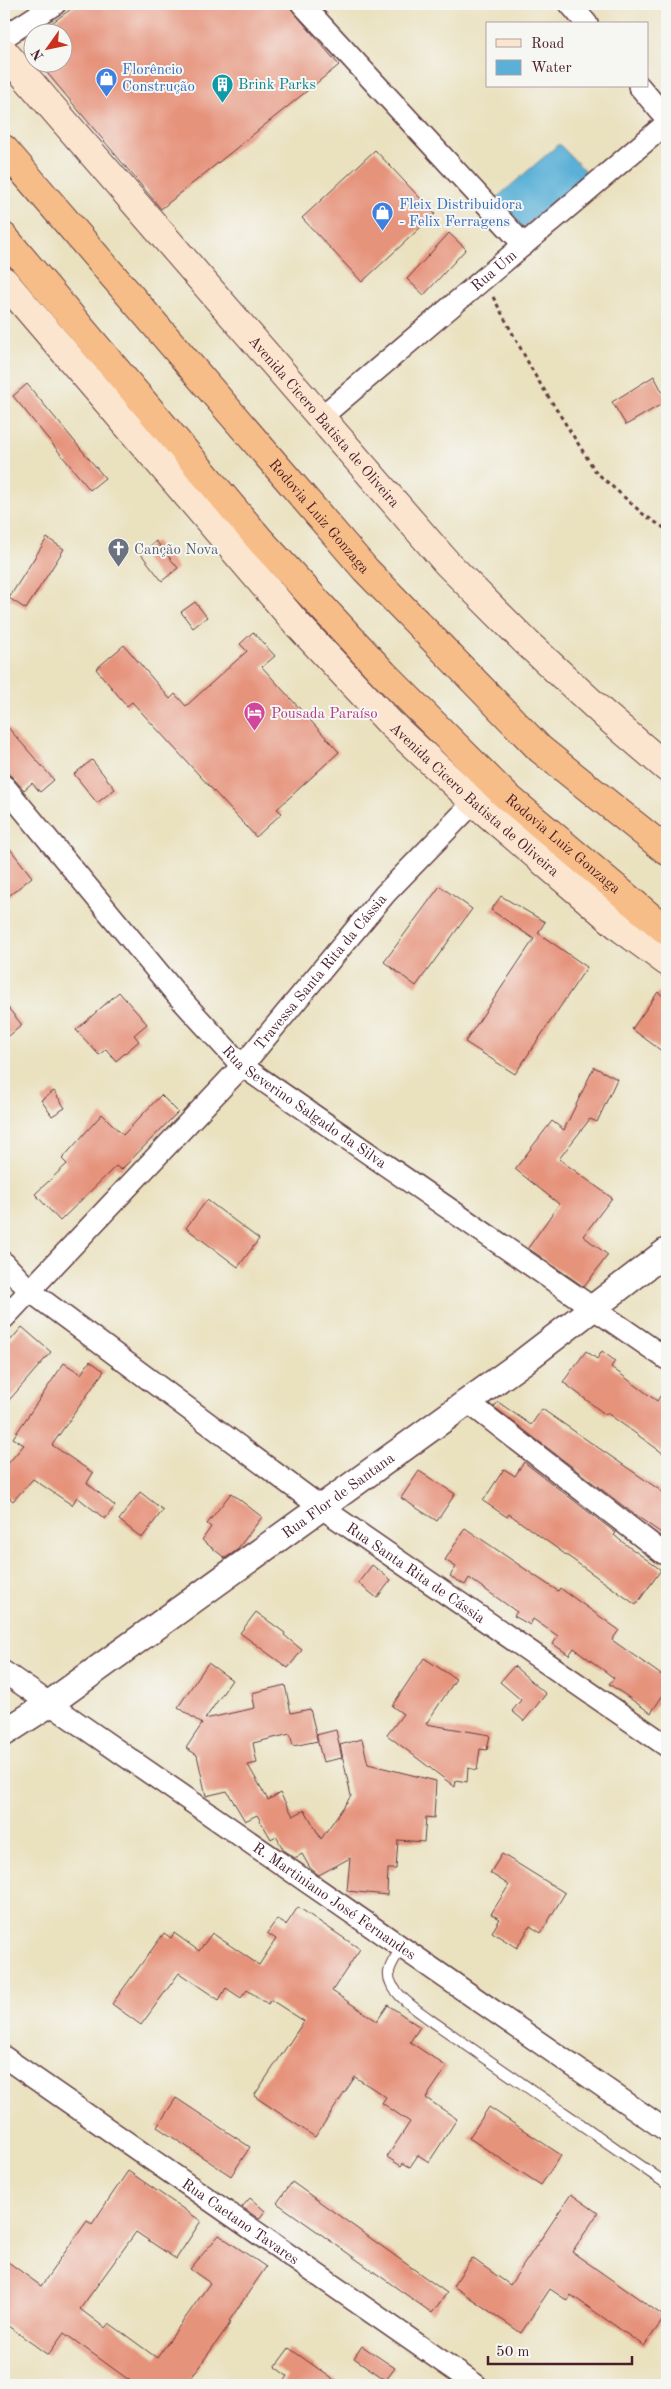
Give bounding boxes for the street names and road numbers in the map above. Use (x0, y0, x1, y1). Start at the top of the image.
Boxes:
street label: Rua Um (469, 248, 520, 295)
street label: Avenida Cicero Batista de Oliveira (245, 334, 402, 512)
street label: Rodovia Luiz Gonzaga (265, 457, 372, 577)
street label: Avenida Cicero Batista de Oliveira (386, 721, 561, 881)
street label: Rodovia Luiz Gonzaga (502, 792, 623, 898)
street label: Travessa Santa Rita da Cássia (252, 892, 391, 1054)
street label: Rua Severino Salgado da Silva (219, 1044, 389, 1172)
street label: Rua Flor de Santana (280, 1451, 398, 1542)
street label: Rua Santa Rita de Cássia (343, 1521, 488, 1627)
street label: R. Martiniano José Fernandes (250, 1841, 418, 1963)
street label: Rua Caetano Tavares (178, 2177, 301, 2268)

